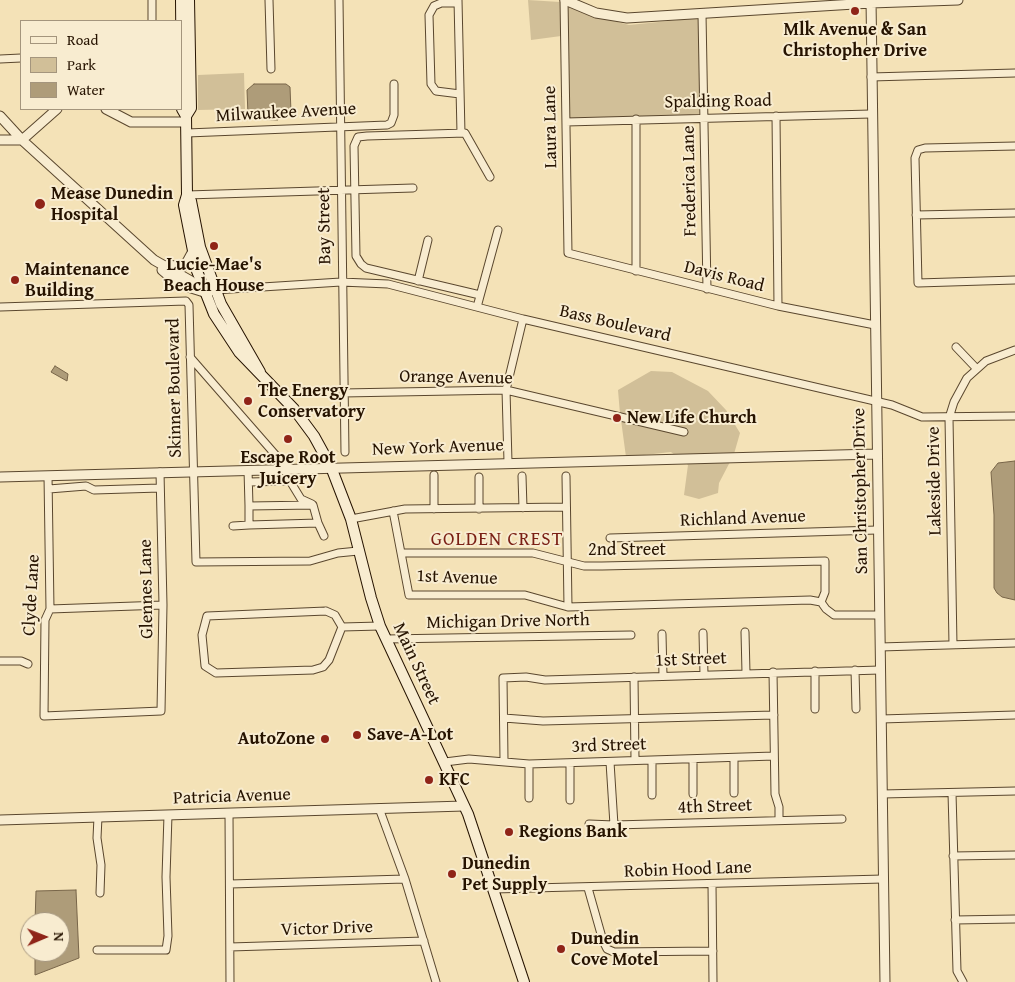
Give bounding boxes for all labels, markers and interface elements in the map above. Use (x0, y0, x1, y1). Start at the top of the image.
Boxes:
marker: Mlk Avenue & San Christopher Drive (849, 5, 861, 17)
place label: Mlk Avenue & San Christopher Drive (783, 19, 927, 62)
legend (20, 20, 182, 110)
text: Road (67, 29, 98, 50)
text: Park (67, 54, 96, 75)
text: Water (67, 79, 105, 100)
street label: Laura Lane (539, 86, 563, 168)
street label: Spalding Road (664, 90, 772, 114)
street label: Milwaukee Avenue (215, 99, 357, 127)
street label: Frederica Lane (678, 125, 702, 237)
place label: Mease Dunedin Hospital (51, 183, 173, 225)
street label: Bay Street (314, 187, 336, 265)
marker: Mease Dunedin Hospital (33, 197, 47, 211)
marker: Lucie-Mae's Beach House (208, 240, 220, 252)
place label: Lucie-Mae's Beach House (164, 254, 264, 296)
street label: Davis Road (682, 257, 766, 297)
place label: Maintenance Building (25, 259, 129, 302)
marker: Maintenance Building (9, 274, 21, 286)
street label: Bass Boulevard (557, 301, 673, 347)
street label: Skinner Boulevard (163, 318, 187, 458)
street label: Orange Avenue (399, 366, 513, 390)
place label: The Energy Conservatory (258, 380, 365, 422)
marker: The Energy Conservatory (242, 395, 254, 407)
place label: New Life Church (627, 407, 757, 429)
street label: San Christopher Drive (849, 408, 873, 574)
marker: New Life Church (611, 412, 623, 424)
street label: Lakeside Drive (923, 426, 947, 536)
marker: Escape Root Juicery (282, 433, 294, 445)
street label: New York Avenue (372, 435, 504, 461)
place label: Escape Root Juicery (240, 447, 336, 489)
street label: Richland Avenue (680, 506, 806, 532)
district label: GOLDEN CREST (429, 529, 565, 551)
street label: Glennes Lane (135, 539, 159, 639)
street label: 2nd Street (588, 539, 666, 561)
street label: Clyde Lane (19, 554, 45, 636)
street label: 1st Avenue (416, 566, 498, 590)
street label: Michigan Drive North (426, 610, 590, 634)
street label: Main Street (388, 620, 444, 708)
street label: 1st Street (655, 648, 727, 672)
place label: Save-A-Lot (367, 724, 453, 746)
place label: AutoZone (238, 728, 315, 750)
marker: Save-A-Lot (351, 729, 363, 741)
marker: AutoZone (319, 733, 331, 745)
street label: 3rd Street (571, 734, 647, 758)
place label: KFC (439, 769, 470, 791)
marker: KFC (423, 774, 435, 786)
street label: Patricia Avenue (173, 784, 291, 810)
street label: 4th Street (677, 795, 753, 819)
place label: Regions Bank (519, 821, 627, 843)
marker: Regions Bank (503, 826, 515, 838)
place label: Dunedin Pet Supply (462, 853, 547, 896)
street label: Robin Hood Lane (624, 857, 752, 883)
marker: Dunedin Pet Supply (446, 868, 458, 880)
north arrow (20, 912, 70, 962)
street label: Victor Drive (281, 917, 373, 941)
place label: Dunedin Cove Motel (571, 928, 658, 971)
text: N (49, 932, 69, 942)
marker: Dunedin Cove Motel (555, 943, 567, 955)

